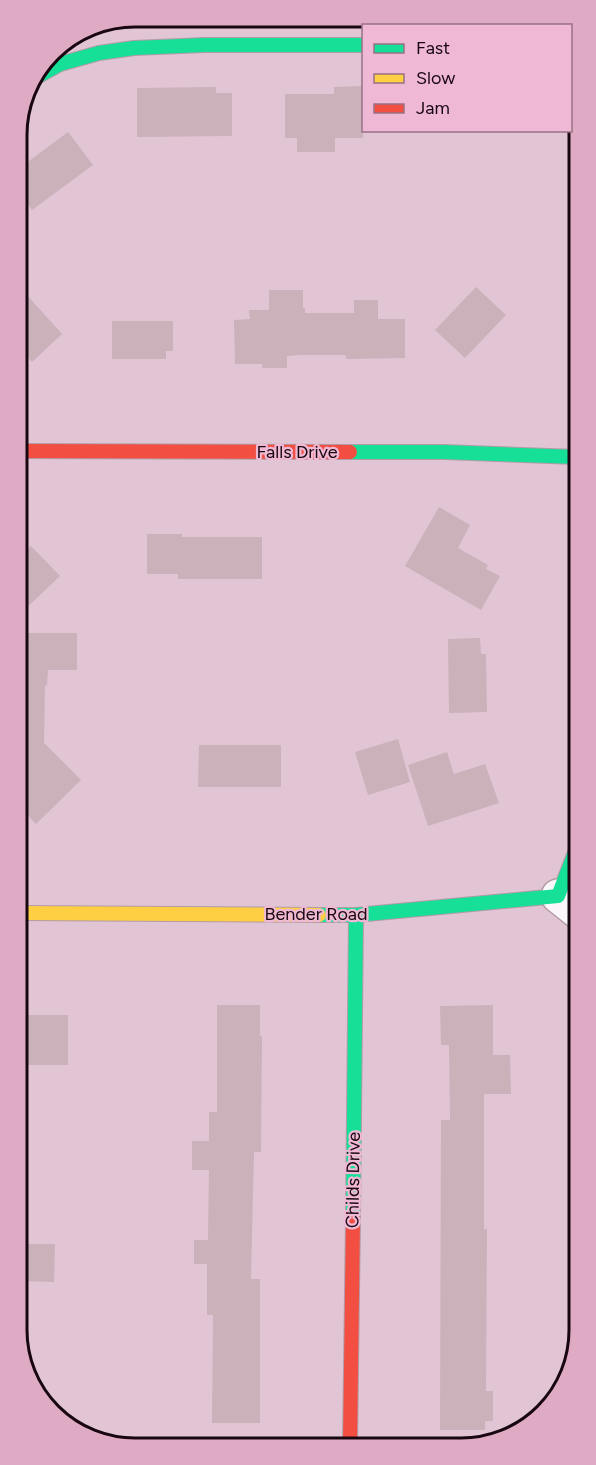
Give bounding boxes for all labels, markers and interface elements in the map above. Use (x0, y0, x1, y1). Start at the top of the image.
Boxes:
legend (362, 24, 572, 132)
text: Fast (416, 37, 450, 59)
text: Slow (416, 67, 455, 89)
text: Jam (416, 97, 450, 119)
street label: Falls Drive (256, 441, 338, 463)
street label: Bender Road (264, 903, 368, 925)
street label: Childs Drive (341, 1132, 365, 1228)

